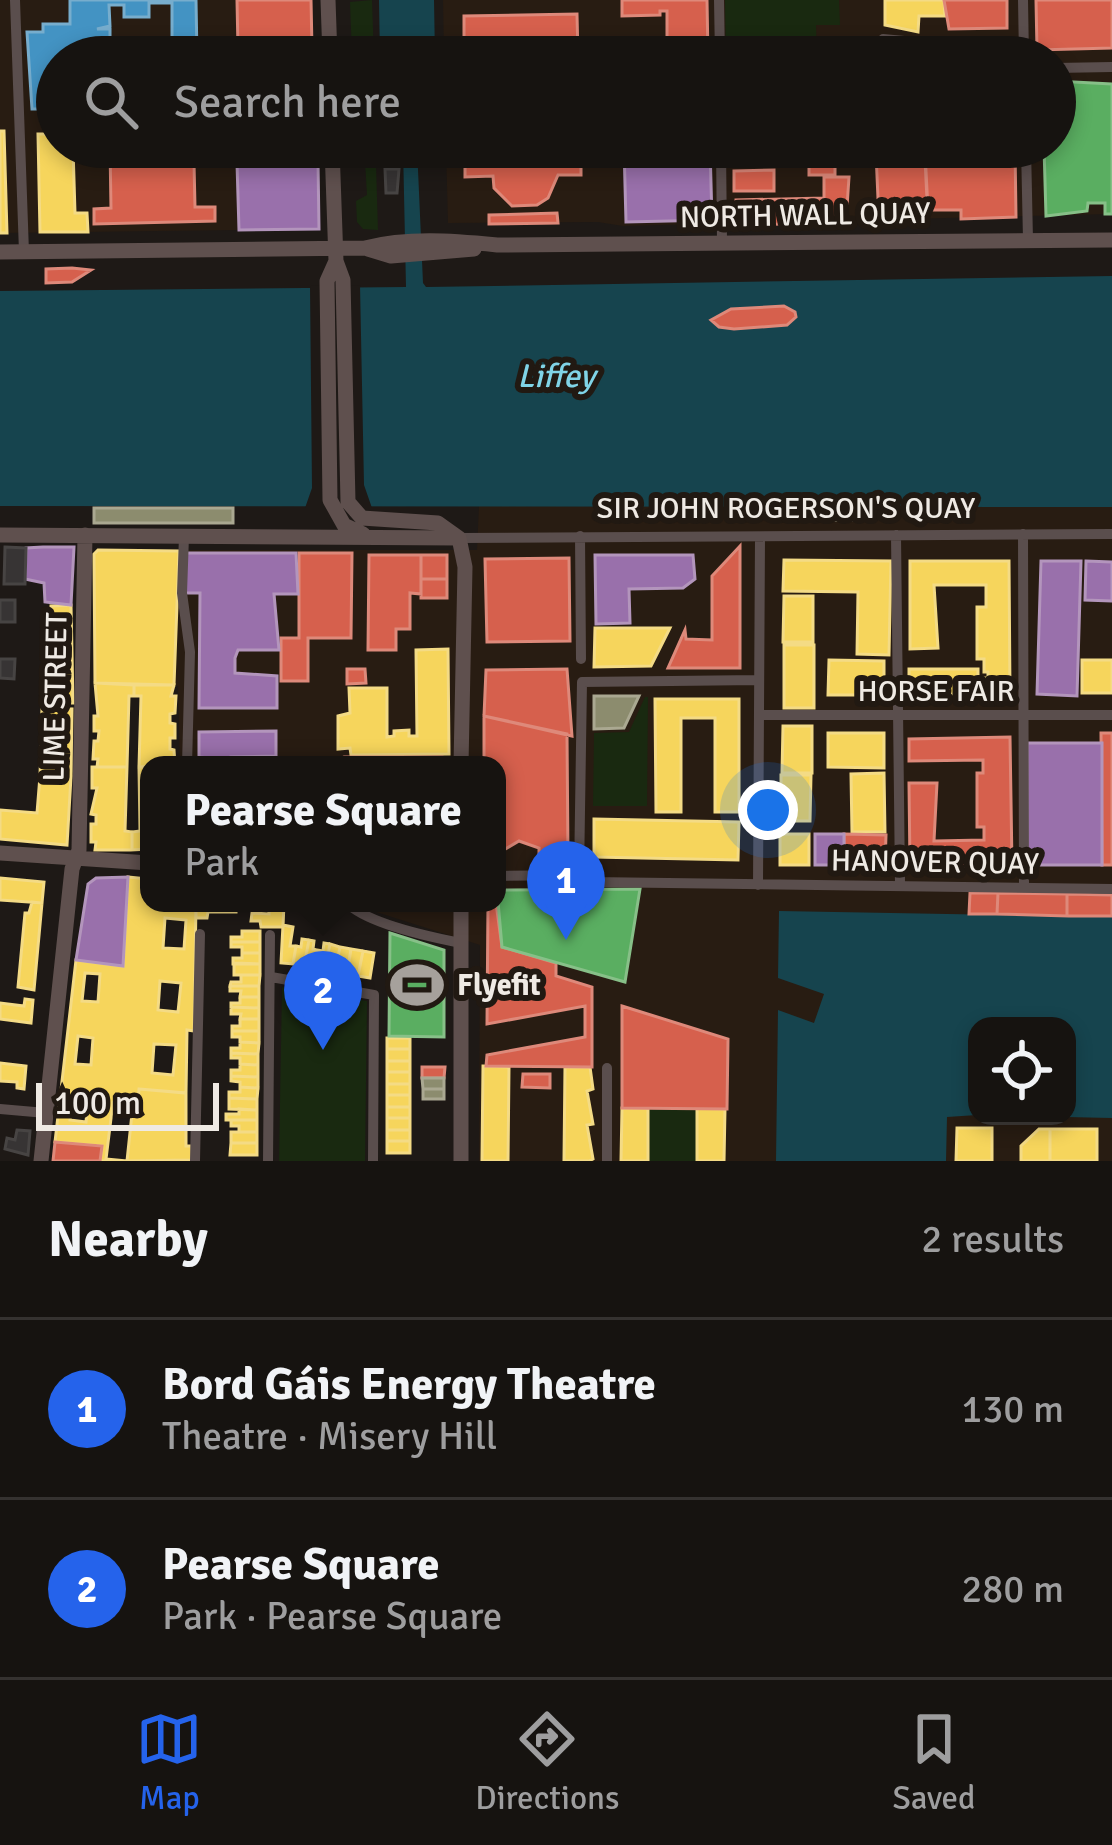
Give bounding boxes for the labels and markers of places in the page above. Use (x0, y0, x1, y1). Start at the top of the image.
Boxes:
pin: 1 (527, 841, 605, 940)
pin: 2 (284, 951, 362, 1050)
sports icon: Flyefit (388, 956, 446, 1014)
place label: Flyefit (457, 967, 541, 1004)

